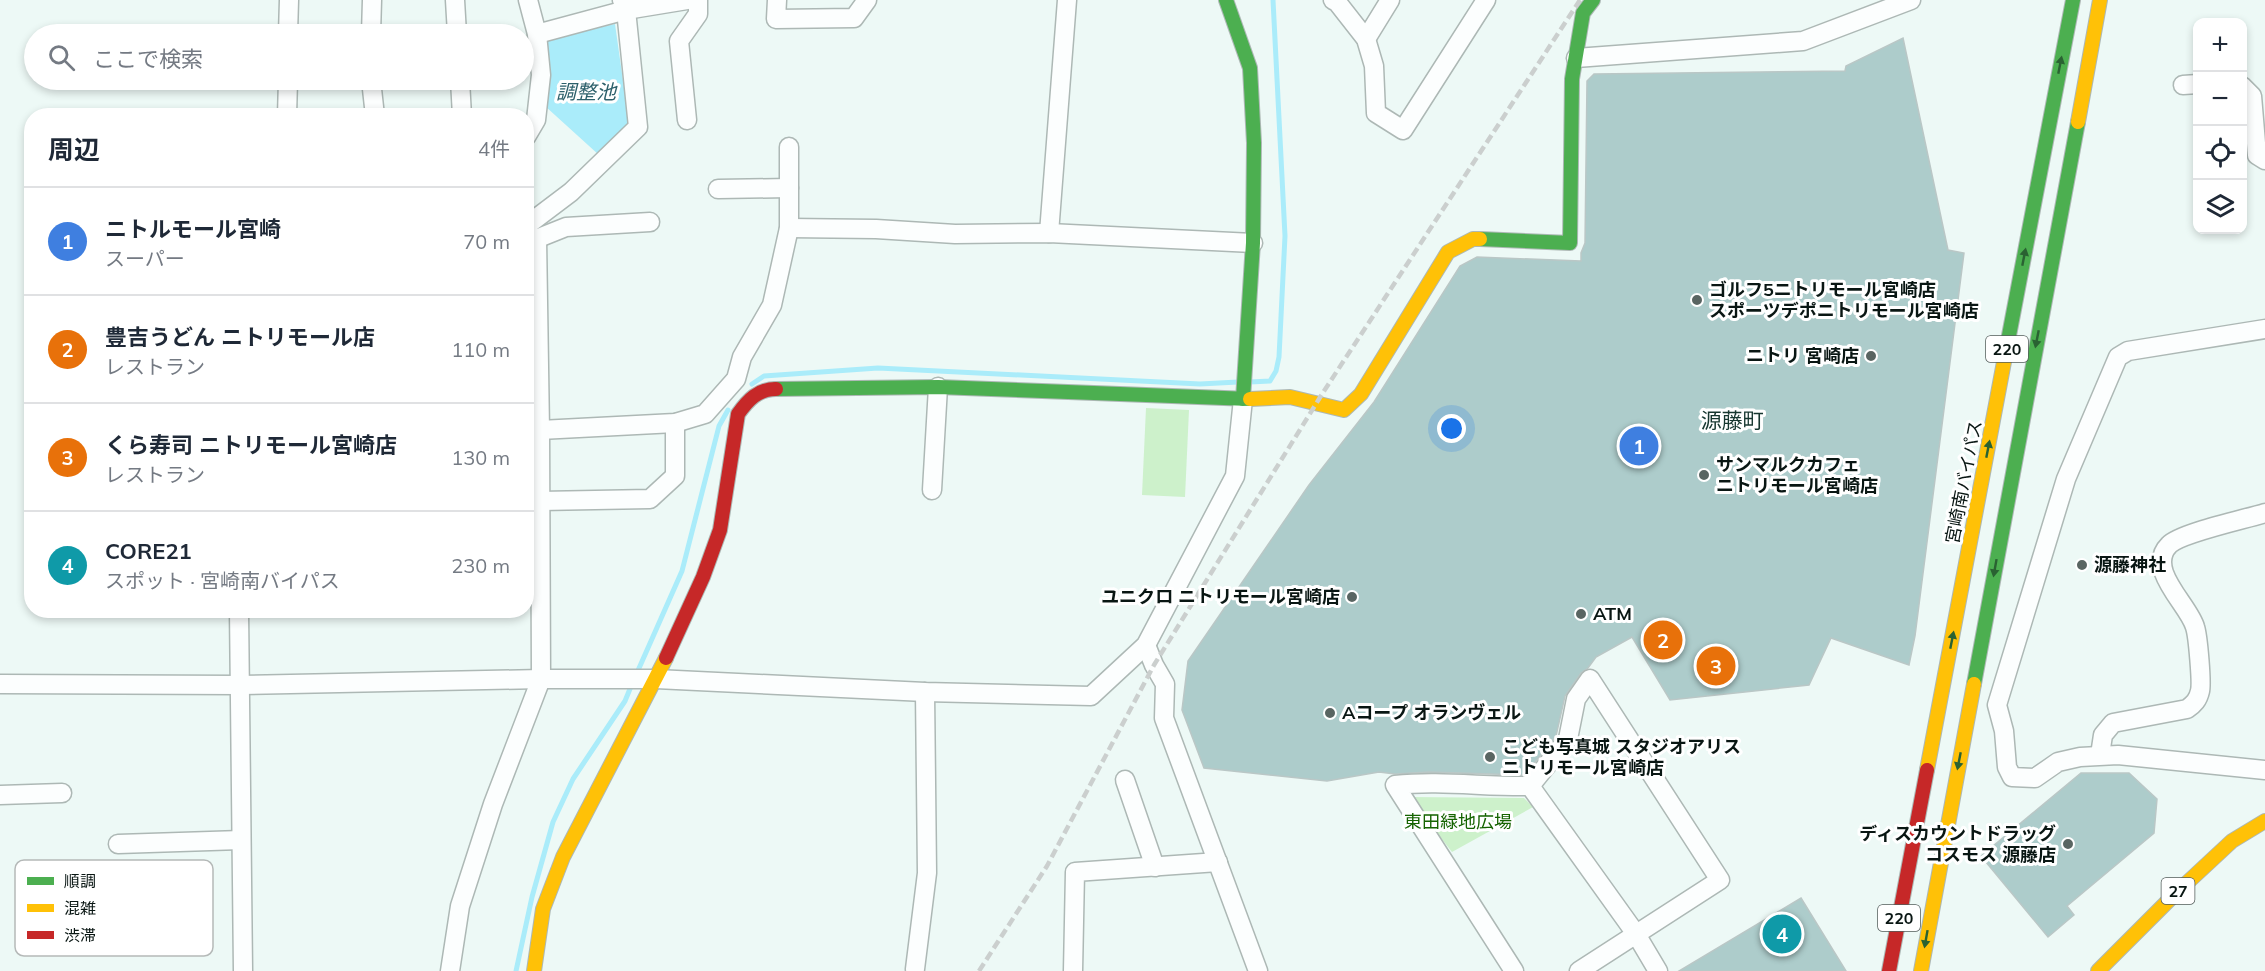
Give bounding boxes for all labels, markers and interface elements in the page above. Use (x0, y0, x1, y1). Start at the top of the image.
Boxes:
map controls (2193, 18, 2247, 234)
button: + (2193, 18, 2247, 72)
search box (24, 24, 534, 90)
icon: search (45, 41, 78, 74)
text: ここで検索 (93, 45, 203, 73)
one-way arrow (2056, 56, 2065, 75)
button: − (2193, 72, 2247, 126)
water label: 調整池 (556, 79, 618, 104)
button: locate (2193, 126, 2247, 180)
text: 周辺 (48, 133, 100, 166)
text: 4件 (478, 136, 510, 161)
button: layers (2193, 180, 2247, 234)
text: ニトルモール宮崎 (105, 215, 281, 243)
text: 1 (62, 229, 74, 254)
text: 70 m (463, 229, 510, 254)
text: スーパー (105, 246, 185, 271)
one-way arrow (2020, 247, 2029, 266)
place label: ゴルフ5ニトリモール宮崎店 スポーツデポニトリモール宮崎店 (1709, 278, 1979, 322)
marker: ゴルフ5ニトリモール宮崎店 スポーツデポニトリモール宮崎店 (1690, 293, 1704, 307)
text: 豊吉うどん ニトリモール店 (105, 323, 375, 351)
one-way arrow (2032, 330, 2041, 349)
road number: 220 (1986, 336, 2028, 362)
text: 2 (62, 337, 74, 362)
text: 110 m (451, 337, 510, 362)
place label: ニトリ 宮崎店 (1746, 344, 1859, 367)
marker: ニトリ 宮崎店 (1864, 349, 1878, 363)
text: レストラン (105, 354, 205, 379)
district label: 源藤町 (1701, 407, 1764, 433)
your location (1437, 414, 1466, 443)
street label: 宮崎南バイパス (1940, 418, 1987, 546)
pin: 1 (1620, 424, 1658, 468)
text: くら寿司 ニトリモール宮崎店 (105, 431, 397, 459)
one-way arrow (1984, 439, 1993, 458)
text: 3 (62, 445, 74, 470)
text: 130 m (451, 445, 510, 470)
place label: サンマルクカフェ ニトリモール宮崎店 (1716, 453, 1878, 497)
text: レストラン (105, 462, 205, 487)
marker: サンマルクカフェ ニトリモール宮崎店 (1697, 468, 1711, 482)
text: CORE21 (105, 537, 192, 565)
text: 4 (62, 553, 74, 578)
text: 230 m (451, 553, 510, 578)
place label: 源藤神社 (2094, 553, 2166, 576)
marker: 源藤神社 (2075, 558, 2089, 572)
one-way arrow (1990, 559, 1999, 578)
text: スポット · 宮崎南バイパス (105, 568, 340, 593)
place label: ユニクロ ニトリモール宮崎店 (1101, 585, 1340, 608)
marker: ユニクロ ニトリモール宮崎店 (1345, 590, 1359, 604)
place label: ATM (1593, 602, 1632, 625)
marker: ATM (1574, 607, 1588, 621)
pin: 2 (1644, 618, 1682, 662)
one-way arrow (1948, 631, 1957, 650)
pin: 3 (1696, 644, 1736, 688)
place label: Aコープ オランヴェル (1342, 701, 1521, 724)
marker: Aコープ オランヴェル (1323, 706, 1337, 720)
place label: こども写真城 スタジオアリス ニトリモール宮崎店 (1502, 735, 1741, 779)
marker: こども写真城 スタジオアリス ニトリモール宮崎店 (1483, 750, 1497, 764)
one-way arrow (1954, 751, 1963, 770)
park label: 東田緑地広場 (1404, 810, 1512, 833)
place label: ディスカウントドラッグ コスモス 源藤店 (1859, 822, 2056, 866)
marker: ディスカウントドラッグ コスモス 源藤店 (2061, 837, 2075, 851)
legend (15, 860, 213, 956)
text: 順調 (64, 871, 96, 891)
road number: 27 (2162, 878, 2194, 904)
text: 混雑 (64, 898, 96, 918)
road number: 220 (1878, 905, 1920, 931)
pin: 4 (1762, 912, 1802, 956)
text: 渋滞 (64, 925, 96, 945)
one-way arrow (1922, 929, 1931, 948)

